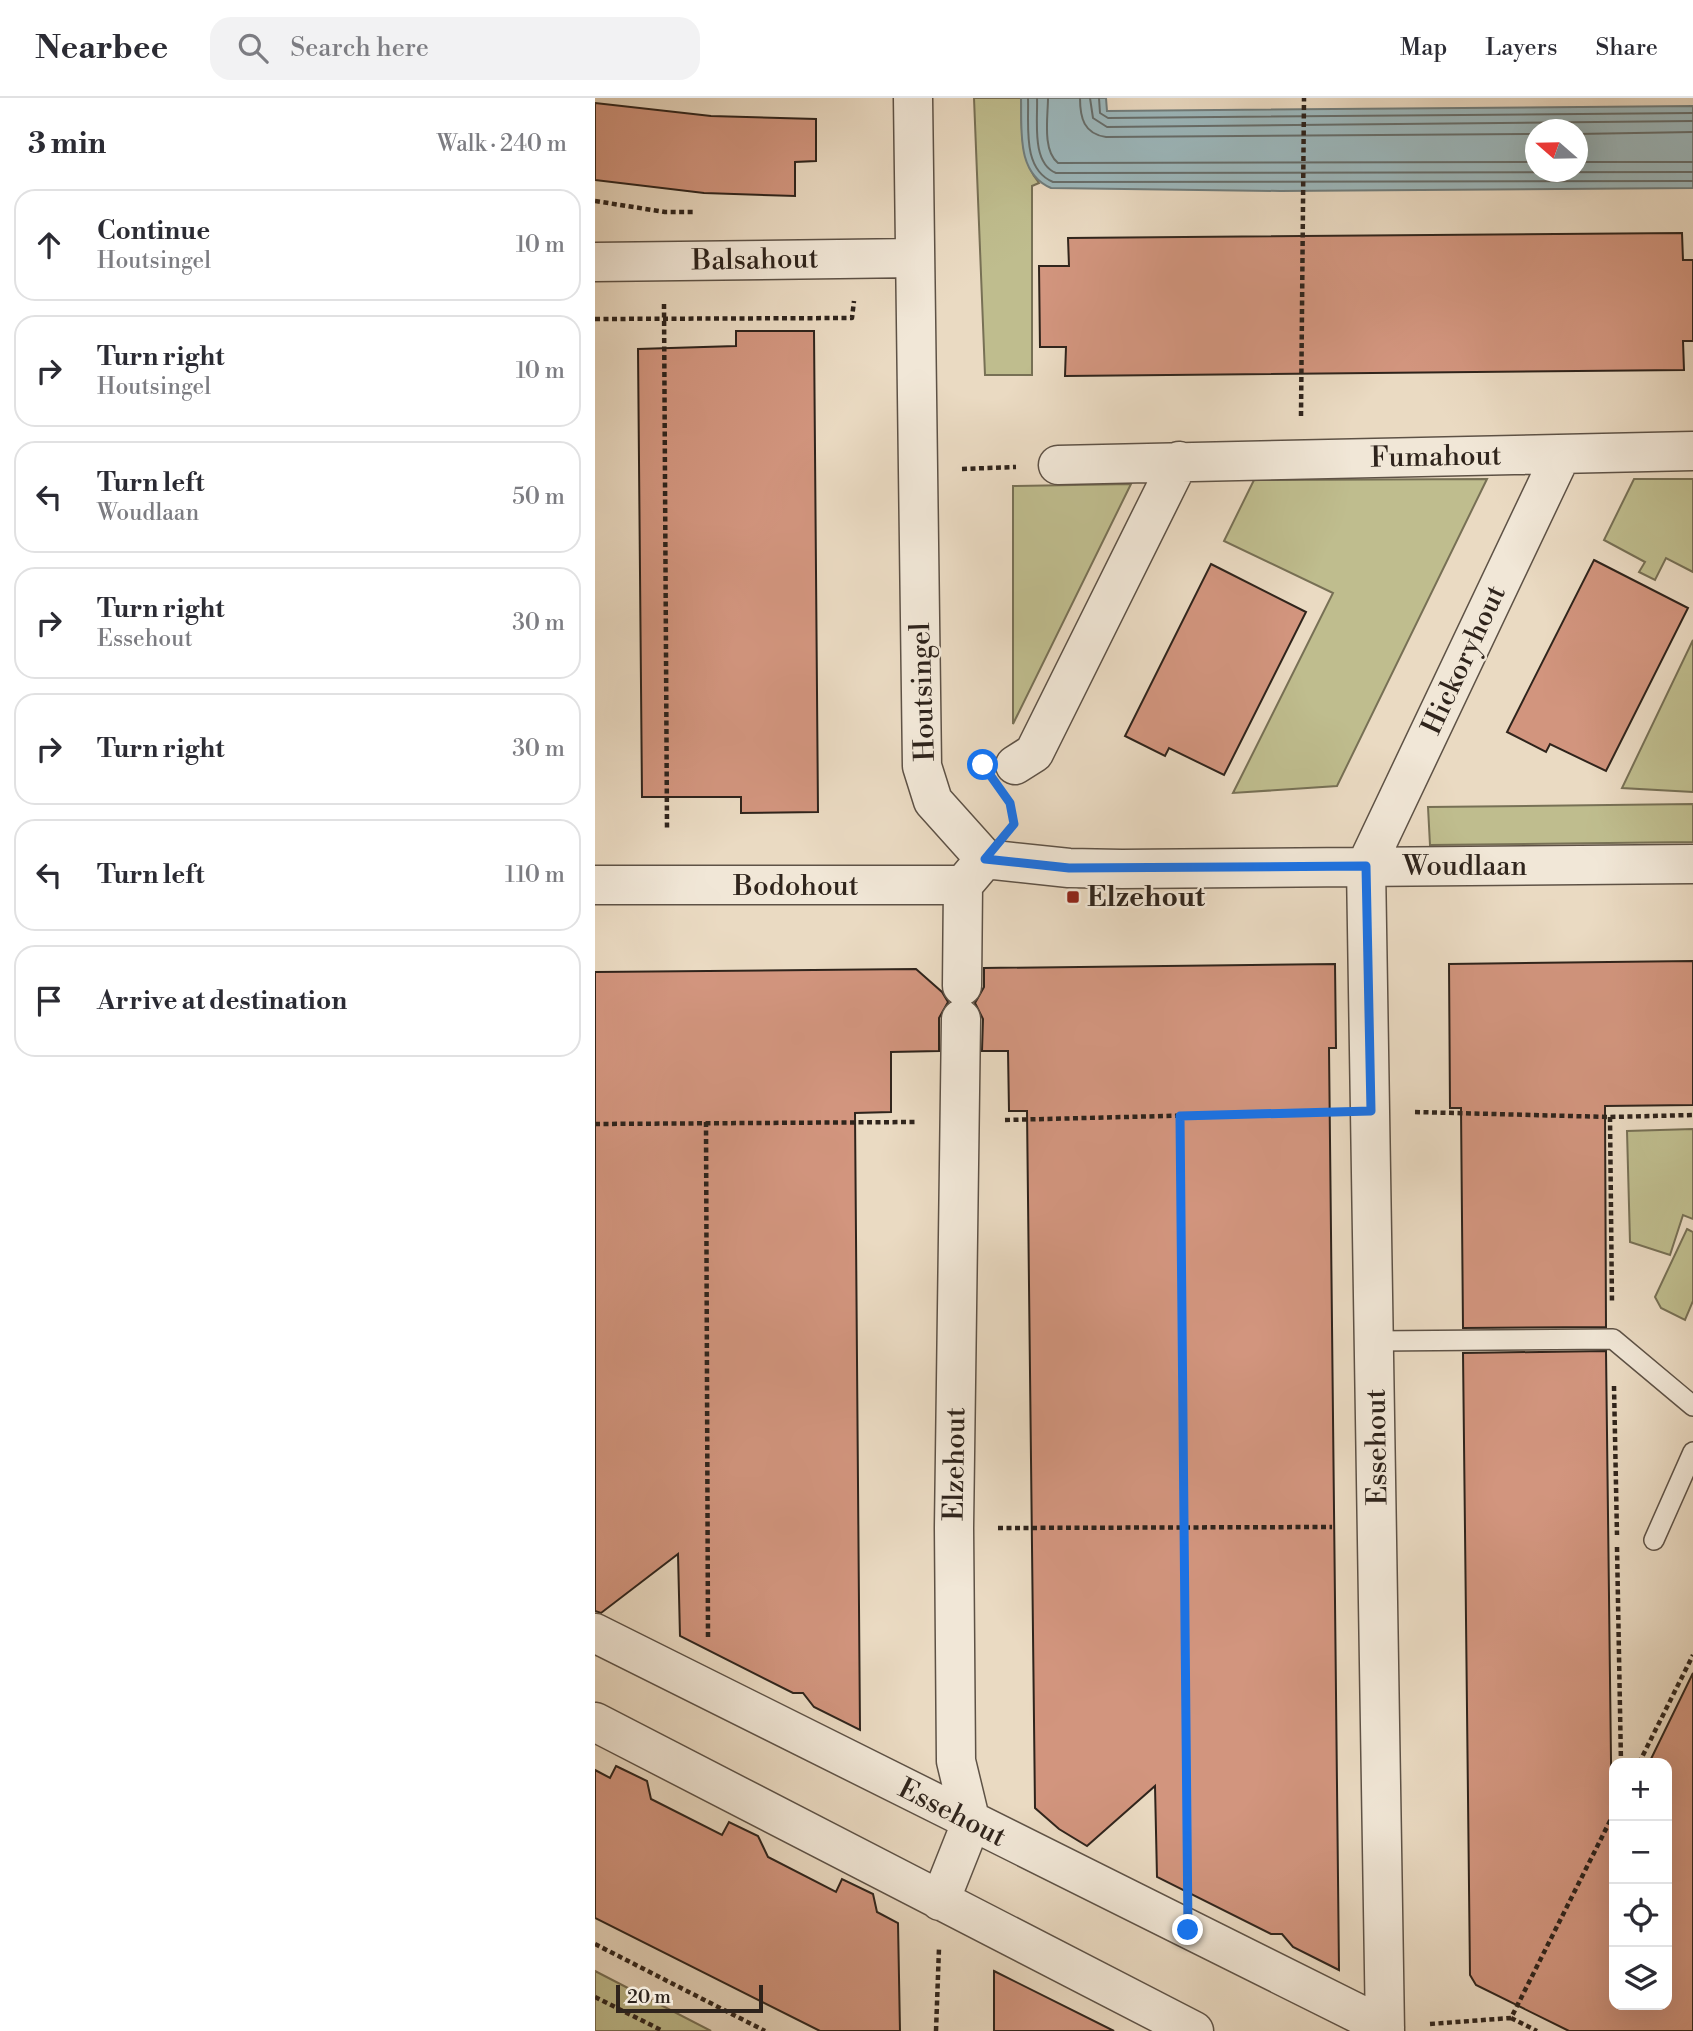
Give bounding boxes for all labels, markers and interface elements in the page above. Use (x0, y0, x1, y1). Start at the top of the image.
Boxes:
search box (210, 17, 700, 80)
text: Nearbee (35, 28, 168, 69)
icon: search (234, 29, 272, 67)
text: Search here (290, 32, 429, 64)
text: Map (1400, 33, 1447, 63)
text: Layers (1485, 33, 1557, 63)
text: Share (1595, 33, 1658, 63)
north arrow (1525, 119, 1588, 182)
text: 3 min (28, 125, 106, 163)
text: Walk · 240 m (437, 130, 567, 158)
text: Continue (97, 215, 210, 247)
icon: ahead (30, 226, 68, 264)
text: 10 m (516, 231, 565, 259)
street label: Balsahout (690, 241, 819, 279)
text: Houtsingel (97, 247, 211, 275)
text: Turn right (97, 341, 225, 373)
icon: right (30, 352, 68, 390)
text: 10 m (516, 357, 565, 385)
text: Houtsingel (97, 373, 211, 401)
street label: Fumahout (1370, 438, 1502, 476)
text: Turn left (97, 467, 205, 499)
icon: left (30, 478, 68, 516)
text: 50 m (512, 483, 565, 511)
text: Woudlaan (97, 499, 199, 527)
street label: Hickoryhout (1414, 580, 1514, 740)
text: Turn right (97, 593, 225, 625)
icon: right (30, 604, 68, 642)
text: 30 m (512, 609, 565, 637)
street label: Houtsingel (903, 622, 943, 762)
text: Essehout (97, 625, 193, 653)
icon: right (30, 730, 68, 768)
text: Turn right (97, 733, 225, 765)
text: 30 m (512, 735, 565, 763)
route start (967, 749, 998, 780)
street label: Woudlaan (1402, 849, 1528, 884)
icon: left (30, 856, 68, 894)
text: Turn left (97, 859, 205, 891)
text: 110 m (505, 861, 565, 889)
street label: Bodohout (732, 869, 859, 904)
place label: Elzehout (1087, 880, 1206, 915)
marker: Elzehout (1065, 889, 1081, 905)
icon: arrive (30, 982, 68, 1020)
text: Arrive at destination (97, 985, 347, 1017)
street label: Essehout (1358, 1388, 1396, 1505)
street label: Elzehout (937, 1407, 973, 1521)
map controls (1609, 1758, 1672, 2010)
button: + (1609, 1758, 1672, 1821)
street label: Essehout (892, 1771, 1012, 1855)
button: − (1609, 1821, 1672, 1884)
button: locate (1609, 1884, 1672, 1947)
route end (1172, 1914, 1203, 1945)
button: layers (1609, 1947, 1672, 2010)
scale bar (616, 1982, 763, 2014)
text: 20 m (627, 1985, 671, 2009)

